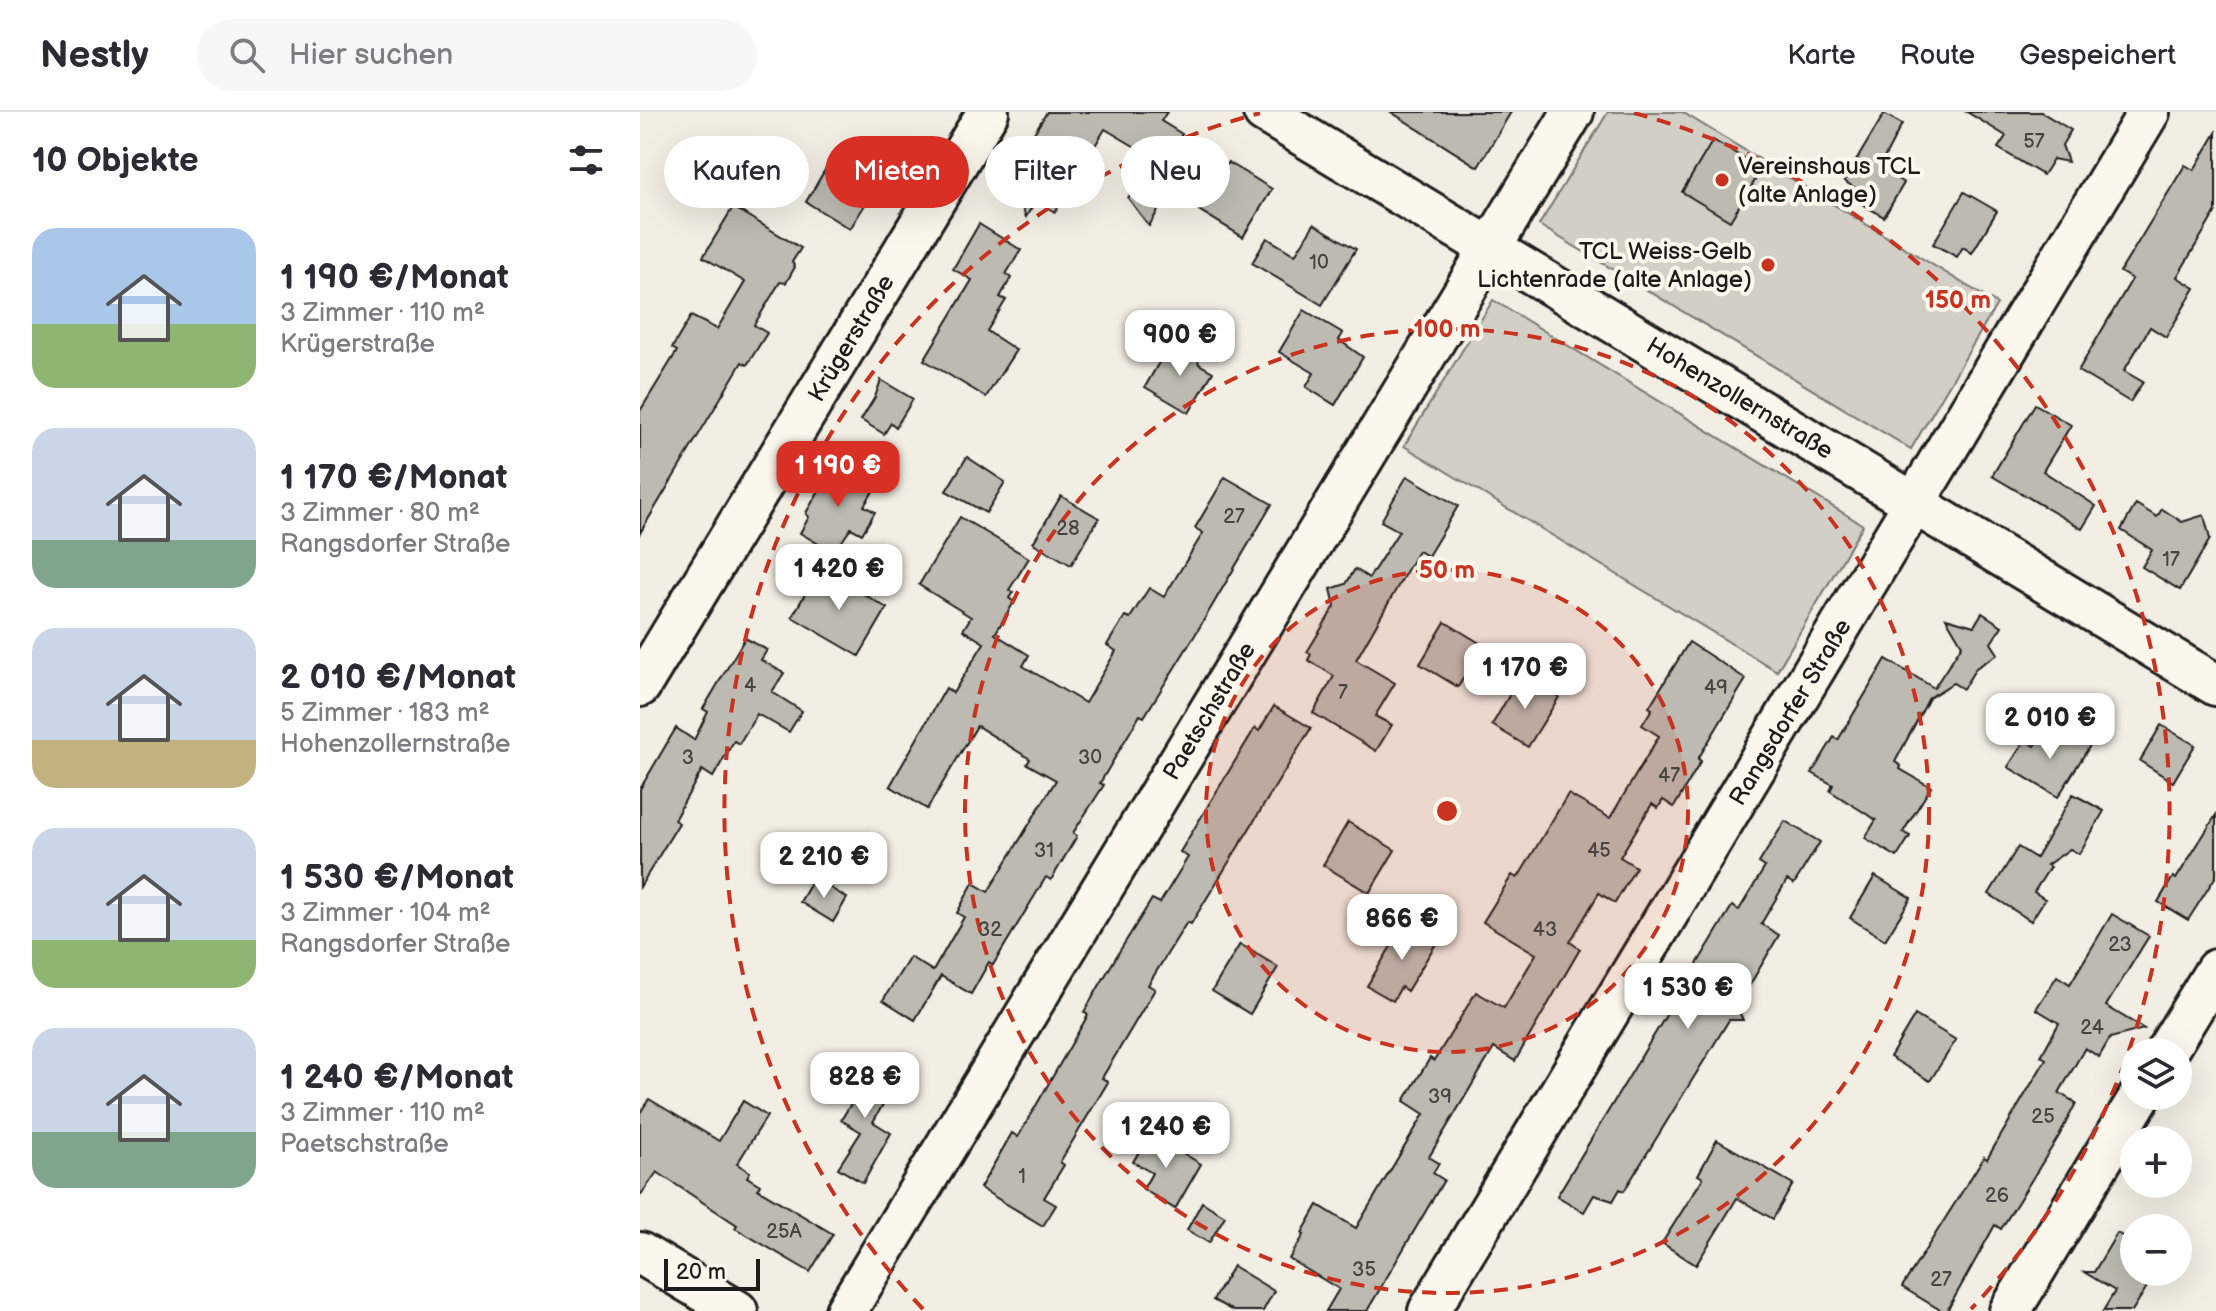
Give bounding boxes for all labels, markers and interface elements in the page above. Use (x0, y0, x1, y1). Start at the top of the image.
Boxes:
search box (197, 19, 757, 91)
text: Nestly (40, 33, 149, 78)
icon: search (225, 33, 269, 77)
text: Hier suchen (289, 37, 453, 73)
text: Karte (1787, 39, 1856, 72)
text: Route (1900, 39, 1975, 72)
text: Gespeichert (2019, 39, 2176, 72)
house number: 57 (2023, 130, 2045, 154)
chip: Kaufen (664, 136, 809, 208)
chip: Mieten (825, 136, 969, 208)
chip: Filter (985, 136, 1105, 208)
chip: Neu (1121, 136, 1230, 208)
icon: filters (564, 138, 608, 182)
text: 10 Objekte (32, 140, 199, 181)
place label: Vereinshaus TCL (alte Anlage) (1738, 152, 1920, 209)
marker: Vereinshaus TCL (alte Anlage) (1713, 171, 1731, 189)
place label: TCL Weiss-Gelb Lichtenrade (alte Anlage) (1477, 237, 1752, 294)
house number: 10 (1309, 251, 1329, 275)
marker: TCL Weiss-Gelb Lichtenrade (alte Anlage) (1759, 256, 1777, 274)
text: 1 190 €/Monat (280, 257, 509, 298)
icon: home (96, 260, 192, 356)
street label: Krügerstraße (802, 269, 901, 407)
text: 150 m (1925, 286, 1991, 315)
text: 3 Zimmer · 110 m² (280, 298, 485, 329)
pin: 900 € (1124, 310, 1236, 378)
text: 100 m (1414, 315, 1480, 344)
text: 900 € (1143, 320, 1217, 351)
text: Krügerstraße (280, 329, 435, 360)
street label: Hohenzollernstraße (1641, 331, 1838, 466)
pin: 1 190 € (764, 441, 912, 509)
text: 1 190 € (795, 451, 881, 482)
text: 1 170 €/Monat (280, 457, 507, 498)
icon: home (96, 460, 192, 556)
text: 3 Zimmer · 80 m² (280, 498, 480, 529)
house number: 27 (1223, 505, 1245, 529)
house number: 28 (1056, 517, 1080, 541)
text: Rangsdorfer Straße (280, 529, 510, 560)
pin: 1 420 € (765, 544, 913, 612)
house number: 17 (2162, 548, 2180, 572)
text: 1 420 € (793, 554, 885, 585)
text: 50 m (1419, 556, 1475, 585)
street label: Rangsdorfer Straße (1723, 614, 1858, 811)
street label: Paetschstraße (1157, 637, 1262, 785)
pin: 1 170 € (1451, 643, 1599, 711)
text: 1 170 € (1482, 653, 1568, 684)
text: 2 010 €/Monat (280, 657, 516, 698)
icon: home (96, 660, 192, 756)
house number: 4 (744, 674, 756, 698)
house number: 49 (1704, 676, 1728, 700)
house number: 7 (1338, 681, 1348, 705)
pin: 2 010 € (1976, 693, 2124, 761)
text: 5 Zimmer · 183 m² (280, 698, 490, 729)
text: 2 010 € (2004, 703, 2096, 734)
text: Hohenzollernstraße (280, 729, 510, 760)
house number: 3 (682, 746, 694, 770)
house number: 30 (1078, 746, 1102, 770)
house number: 47 (1658, 764, 1680, 788)
centre of rings (1433, 797, 1461, 825)
pin: 2 210 € (750, 832, 898, 900)
house number: 31 (1034, 839, 1054, 863)
house number: 45 (1587, 839, 1611, 863)
text: 2 210 € (778, 842, 870, 873)
text: 1 530 €/Monat (280, 857, 514, 898)
icon: home (96, 860, 192, 956)
pin: 866 € (1346, 894, 1458, 962)
text: 3 Zimmer · 104 m² (280, 898, 491, 929)
text: 866 € (1365, 904, 1439, 935)
house number: 32 (978, 918, 1002, 942)
house number: 43 (1533, 918, 1557, 942)
text: Rangsdorfer Straße (280, 929, 510, 960)
house number: 23 (2108, 933, 2132, 957)
pin: 1 530 € (1614, 963, 1762, 1031)
text: 1 530 € (1643, 973, 1733, 1004)
house number: 24 (2080, 1016, 2104, 1040)
map controls (2120, 1038, 2192, 1286)
button: layers (2120, 1038, 2192, 1110)
pin: 828 € (809, 1052, 921, 1120)
text: 1 240 €/Monat (280, 1057, 513, 1098)
icon: home (96, 1060, 192, 1156)
text: 828 € (828, 1062, 902, 1093)
house number: 39 (1428, 1085, 1452, 1109)
text: 3 Zimmer · 110 m² (280, 1098, 485, 1129)
pin: 1 240 € (1092, 1102, 1240, 1170)
house number: 25 (2031, 1105, 2055, 1129)
text: 1 240 € (1121, 1112, 1211, 1143)
button: + (2120, 1126, 2192, 1198)
text: Paetschstraße (280, 1129, 449, 1160)
house number: 1 (1018, 1165, 1026, 1189)
house number: 26 (1985, 1184, 2009, 1208)
button: − (2120, 1214, 2192, 1286)
house number: 25A (766, 1220, 803, 1244)
scale bar (664, 1255, 760, 1291)
house number: 35 (1352, 1258, 1376, 1282)
text: 20 m (676, 1259, 726, 1286)
house number: 27 (1930, 1268, 1952, 1292)

